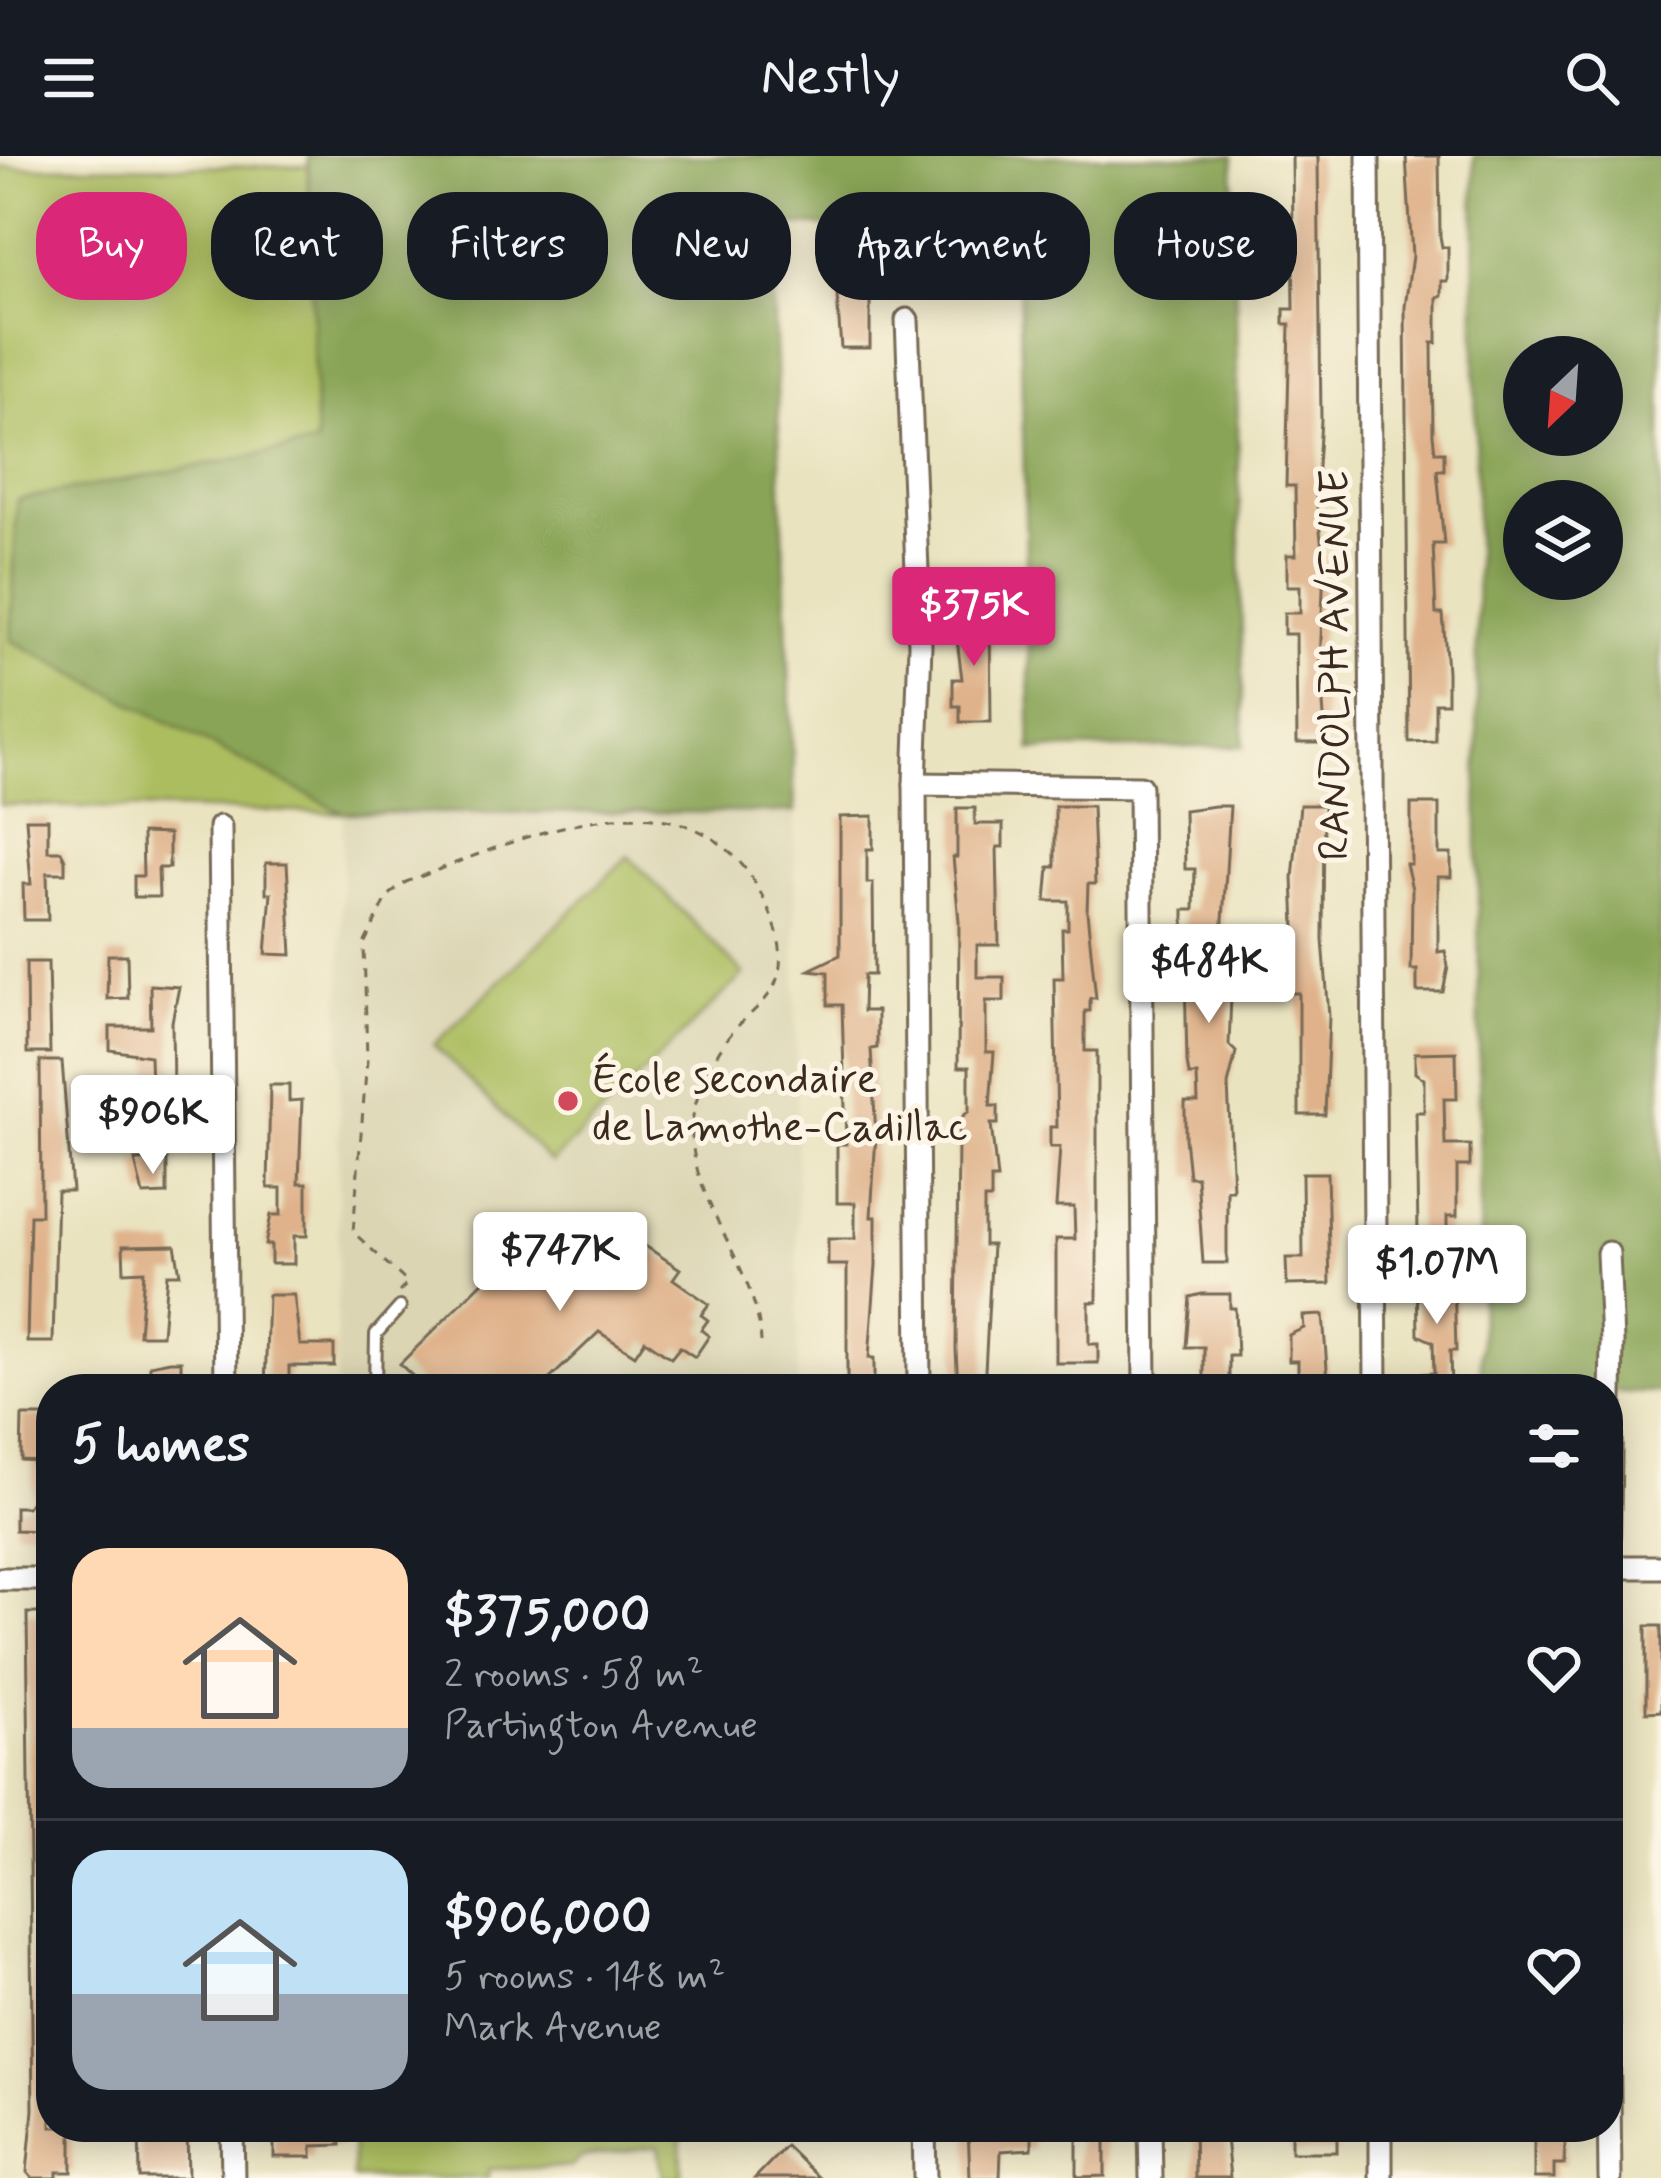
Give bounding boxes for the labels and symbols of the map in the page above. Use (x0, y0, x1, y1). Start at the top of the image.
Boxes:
north arrow (1503, 336, 1623, 456)
street label: RANDOLPH AVENUE (1309, 469, 1364, 861)
pin: $375K (890, 567, 1058, 669)
pin: $484K (1125, 924, 1293, 1026)
place label: École secondaire de Lamothe-Cadillac (592, 1052, 968, 1156)
pin: $906K (69, 1075, 237, 1177)
marker: École secondaire de Lamothe-Cadillac (555, 1088, 581, 1114)
pin: $747K (476, 1212, 644, 1314)
pin: $1.07M (1339, 1225, 1535, 1327)

